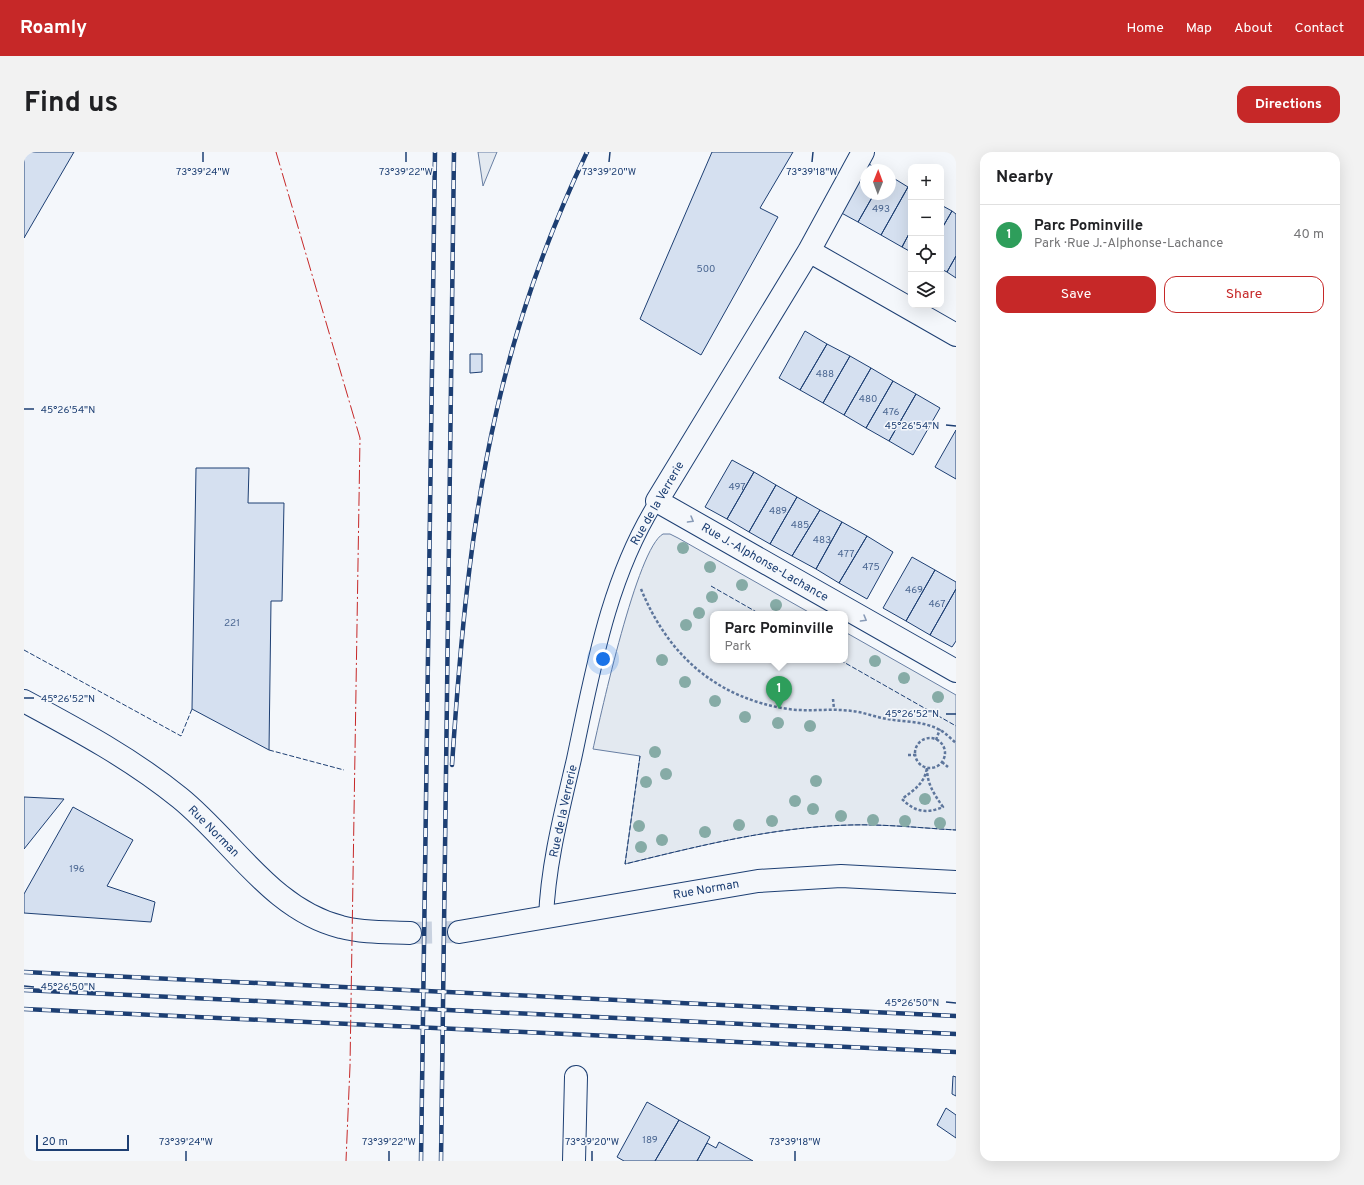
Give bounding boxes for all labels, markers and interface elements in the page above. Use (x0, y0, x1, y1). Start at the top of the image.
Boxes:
text: Roamly (20, 16, 87, 40)
text: Home (1127, 20, 1164, 37)
text: Map (1186, 20, 1212, 37)
text: About (1234, 20, 1273, 37)
text: Contact (1295, 20, 1344, 37)
text: Find us (24, 86, 118, 122)
button: Directions (1237, 86, 1340, 123)
north arrow (860, 164, 896, 200)
map controls (908, 164, 944, 308)
button: + (908, 164, 944, 200)
text: 73°39'24"W (176, 166, 230, 179)
text: 73°39'22"W (379, 166, 433, 179)
text: 73°39'20"W (582, 166, 636, 179)
text: 73°39'18"W (786, 166, 838, 179)
text: Nearby (996, 167, 1053, 189)
button: − (908, 200, 944, 236)
house number: 493 (872, 203, 890, 216)
text: Parc Pominville (1034, 217, 1143, 236)
text: 1 (1006, 227, 1012, 243)
text: 40 m (1294, 227, 1324, 243)
button: locate (908, 236, 944, 272)
text: Park · Rue J.-Alphonse-Lachance (1034, 236, 1223, 252)
house number: 500 (697, 263, 715, 276)
button: layers (908, 272, 944, 308)
button: Save (996, 276, 1156, 313)
button: Share (1164, 276, 1324, 313)
house number: 488 (816, 368, 834, 381)
house number: 480 (859, 393, 877, 406)
text: 45°26'54"N (41, 404, 95, 417)
house number: 476 (883, 406, 899, 419)
text: 45°26'54"N (885, 420, 939, 433)
street label: Rue de la Verrerie (627, 459, 688, 548)
house number: 497 (729, 481, 745, 494)
house number: 489 (769, 505, 787, 518)
one-way arrow (686, 515, 694, 522)
house number: 485 (791, 519, 809, 532)
street label: Rue J.-Alphonse-Lachance (698, 520, 831, 606)
house number: 483 (813, 534, 831, 547)
house number: 477 (838, 548, 854, 561)
house number: 475 (862, 561, 880, 574)
house number: 469 (905, 584, 923, 597)
house number: 467 (928, 598, 946, 611)
popup (710, 611, 848, 663)
one-way arrow (860, 614, 867, 621)
house number: 221 (224, 617, 240, 630)
text: Parc Pominville (724, 620, 834, 639)
text: Park (724, 639, 751, 655)
your location (593, 649, 613, 669)
pin: 1 (766, 676, 792, 709)
text: 45°26'52"N (41, 693, 95, 706)
text: 45°26'52"N (885, 708, 939, 721)
street label: Rue de la Verrerie (546, 763, 582, 859)
street label: Rue Norman (184, 802, 243, 861)
house number: 196 (69, 863, 85, 876)
street label: Rue Norman (672, 876, 741, 904)
text: 45°26'50"N (41, 981, 95, 994)
text: 45°26'50"N (885, 997, 939, 1010)
scale bar (36, 1133, 129, 1152)
house number: 189 (642, 1134, 658, 1147)
text: 20 m (42, 1135, 68, 1149)
text: 73°39'24"W (159, 1136, 213, 1149)
text: 73°39'22"W (362, 1136, 416, 1149)
text: 73°39'20"W (565, 1136, 619, 1149)
text: 73°39'18"W (769, 1136, 821, 1149)

